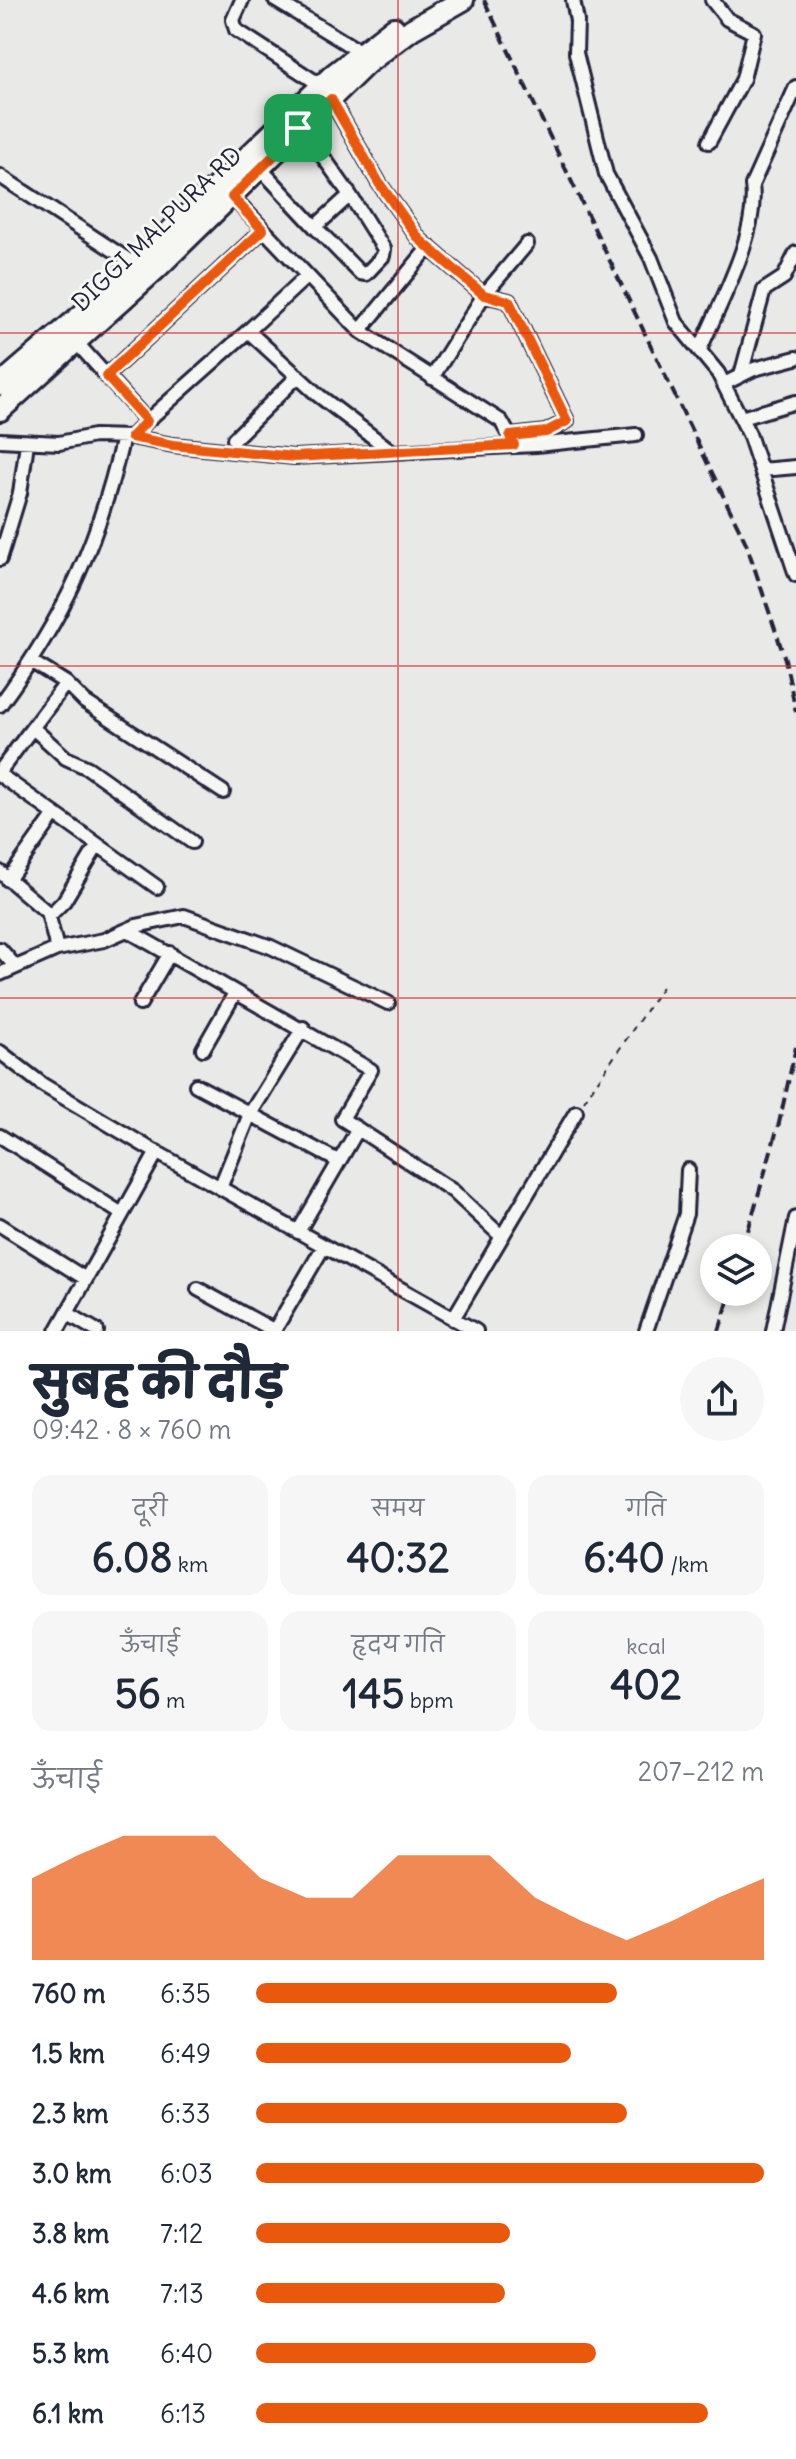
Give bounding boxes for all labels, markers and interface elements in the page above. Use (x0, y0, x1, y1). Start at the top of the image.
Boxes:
pin (264, 94, 332, 162)
icon: arrive (276, 106, 320, 150)
street label: DIGGI MALPURA RD (65, 139, 248, 317)
map controls (700, 1234, 772, 1306)
button: layers (700, 1234, 772, 1306)
text: सुबह की दौड़ (32, 1355, 286, 1410)
button: share (680, 1357, 764, 1441)
text: 09:42 · 8 × 760 m (32, 1413, 231, 1446)
text: दूरी (133, 1494, 167, 1522)
text: समय (372, 1494, 424, 1522)
text: गति (626, 1494, 666, 1522)
text: 6.08 (92, 1533, 172, 1583)
text: 40:32 (346, 1533, 450, 1583)
text: 6:40 (583, 1533, 665, 1583)
text: km (172, 1550, 208, 1578)
text: /km (665, 1550, 709, 1578)
text: ऊँचाई (120, 1630, 180, 1658)
text: हृदय गति (351, 1630, 445, 1658)
text: kcal (626, 1632, 666, 1660)
text: 402 (610, 1660, 682, 1710)
text: 56 (115, 1669, 161, 1719)
text: 145 (342, 1669, 404, 1719)
text: m (161, 1686, 185, 1714)
text: bpm (404, 1686, 454, 1714)
text: 207–212 m (638, 1755, 764, 1788)
text: ऊँचाई (32, 1762, 102, 1795)
text: 760 m (32, 1977, 106, 2010)
text: 6:35 (160, 1977, 211, 2010)
text: 1.5 km (32, 2037, 105, 2070)
text: 6:49 (160, 2037, 211, 2070)
text: 2.3 km (32, 2097, 109, 2130)
text: 6:33 (160, 2097, 210, 2130)
text: 3.0 km (32, 2157, 112, 2190)
text: 6:03 (160, 2157, 213, 2190)
text: 3.8 km (32, 2217, 109, 2250)
text: 7:12 (160, 2217, 203, 2250)
text: 4.6 km (32, 2277, 110, 2310)
text: 7:13 (160, 2277, 204, 2310)
text: 5.3 km (32, 2337, 109, 2370)
text: 6:40 (160, 2337, 213, 2370)
text: 6.1 km (32, 2397, 104, 2430)
text: 6:13 (160, 2397, 206, 2430)

